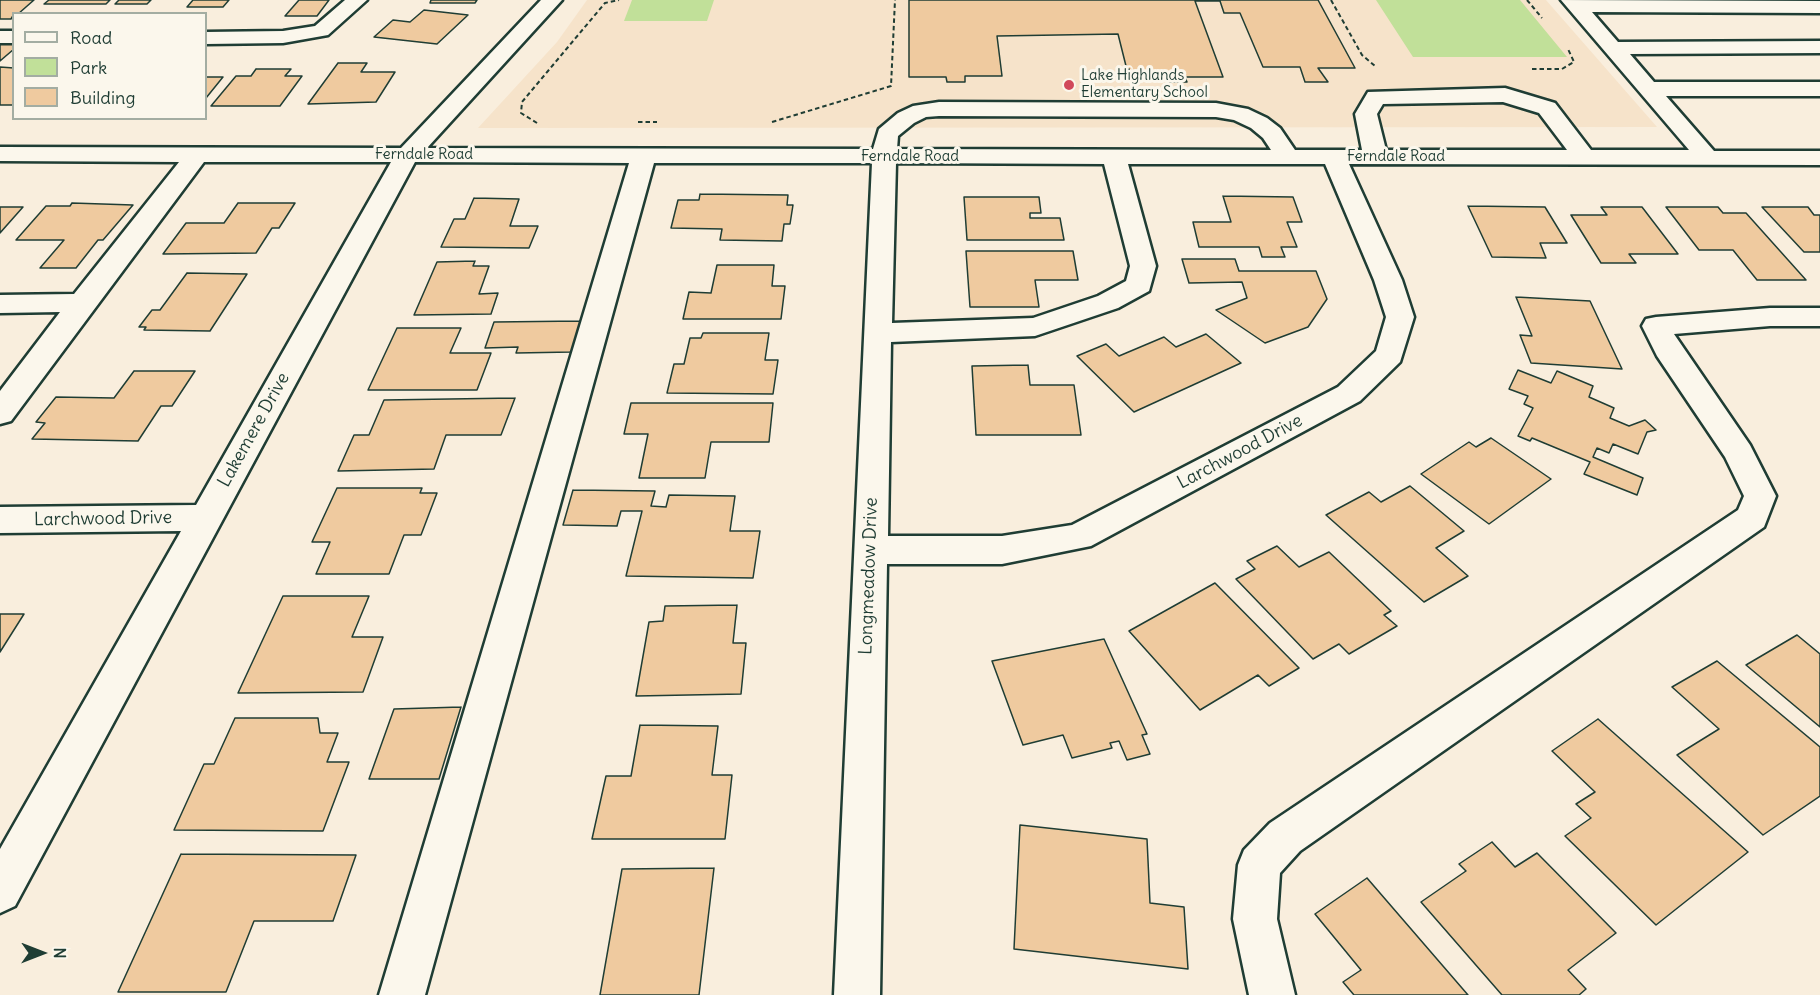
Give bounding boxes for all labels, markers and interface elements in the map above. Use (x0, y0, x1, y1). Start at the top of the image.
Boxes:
legend (12, 12, 207, 120)
text: Road (70, 26, 112, 49)
text: Park (70, 56, 107, 79)
place label: Lake Highlands Elementary School (1081, 67, 1208, 102)
marker: Lake Highlands Elementary School (1062, 78, 1076, 92)
text: Building (70, 86, 135, 109)
street label: Ferndale Road (375, 146, 473, 164)
street label: Ferndale Road (861, 148, 959, 166)
street label: Ferndale Road (1347, 148, 1445, 166)
street label: Lakemere Drive (214, 369, 294, 491)
street label: Larchwood Drive (1174, 410, 1306, 494)
street label: Longmeadow Drive (855, 497, 883, 655)
street label: Larchwood Drive (34, 507, 172, 531)
north arrow (12, 923, 72, 983)
text: N (50, 947, 70, 959)

